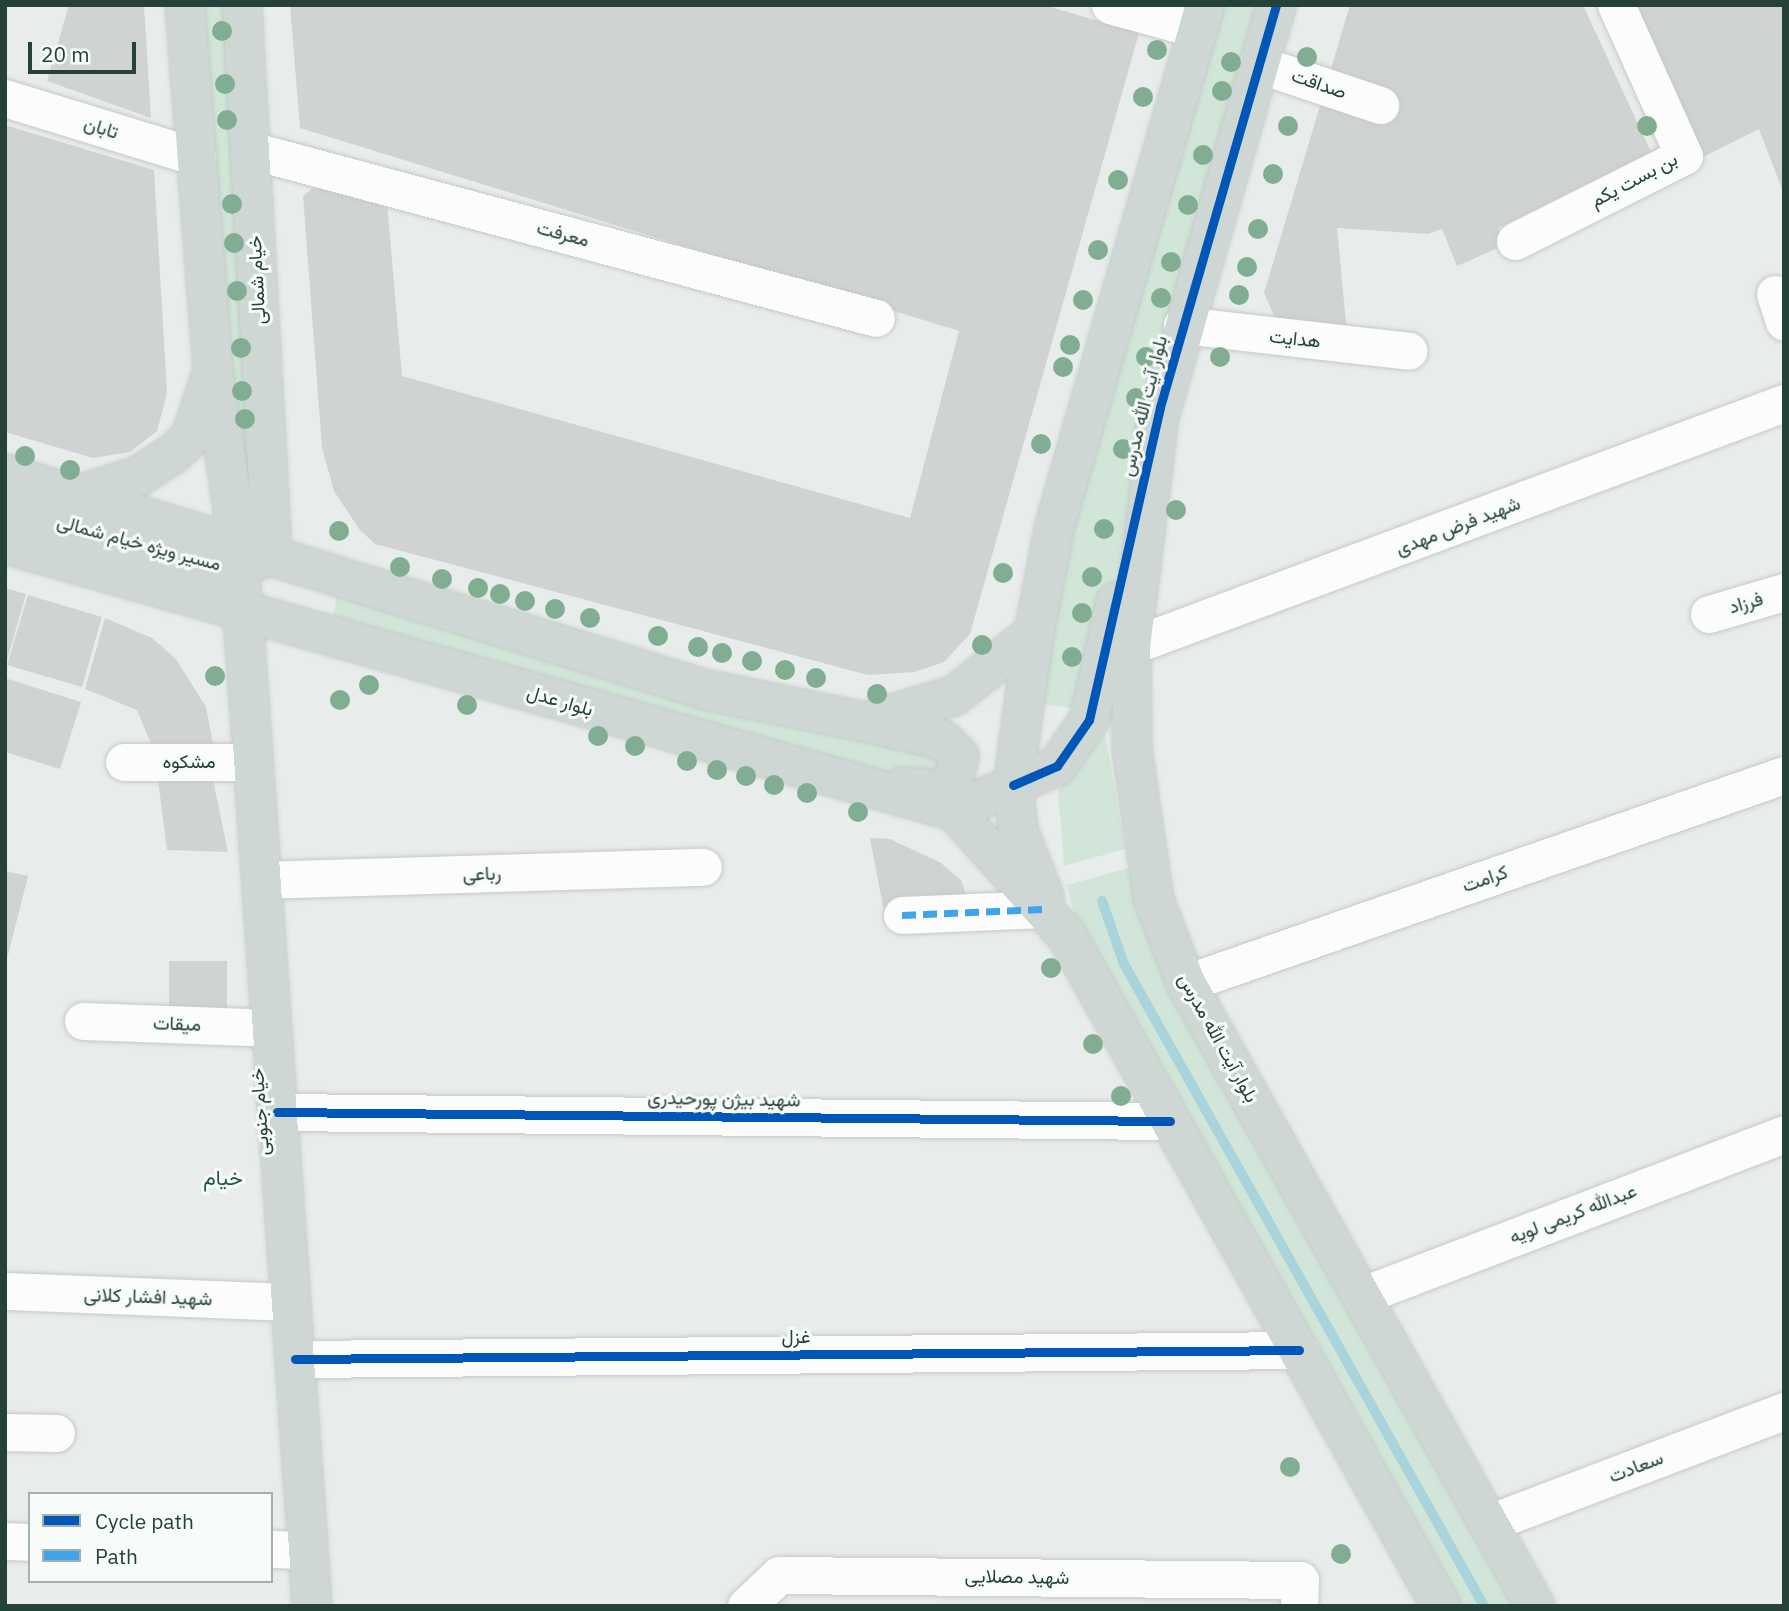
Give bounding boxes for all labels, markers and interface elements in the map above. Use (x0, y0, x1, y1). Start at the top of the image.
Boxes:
scale bar (32, 28, 140, 72)
text: 20 m (41, 40, 90, 68)
street label: صداقت (1288, 64, 1350, 104)
street label: تابان (81, 112, 121, 144)
street label: بن بست یکم (1587, 148, 1681, 212)
street label: معرفت (534, 216, 592, 252)
street label: خیام شمالی (243, 235, 271, 325)
street label: هدایت (1268, 325, 1322, 353)
street label: بلوار آیت الله مدرس (1116, 333, 1172, 479)
street label: شهید فرض مهدی (1392, 492, 1524, 560)
street label: مسیر ویژه خیام شمالی (54, 510, 224, 576)
street label: فرزاد (1726, 587, 1766, 619)
street label: بلوار عدل (524, 681, 596, 721)
street label: مشکوه (162, 751, 216, 773)
street label: کرامت (1459, 861, 1511, 897)
street label: رباعی (462, 862, 502, 886)
street label: بلوار آیت الله مدرس (1173, 969, 1263, 1107)
street label: میقات (153, 1012, 201, 1036)
street label: خیام جنوبی (246, 1067, 274, 1157)
street label: شهید بیژن پورحیدری (647, 1086, 801, 1112)
district label: خیام (203, 1164, 243, 1190)
street label: عبدالله کریمی لویه (1506, 1179, 1640, 1249)
street label: شهید افشار کلانی (83, 1283, 213, 1311)
street label: غزل (782, 1326, 810, 1348)
street label: سعادت (1606, 1446, 1666, 1488)
legend (28, 1492, 273, 1583)
text: Cycle path (95, 1507, 194, 1535)
text: Path (95, 1542, 138, 1570)
street label: شهید مصلایی (964, 1565, 1070, 1589)

